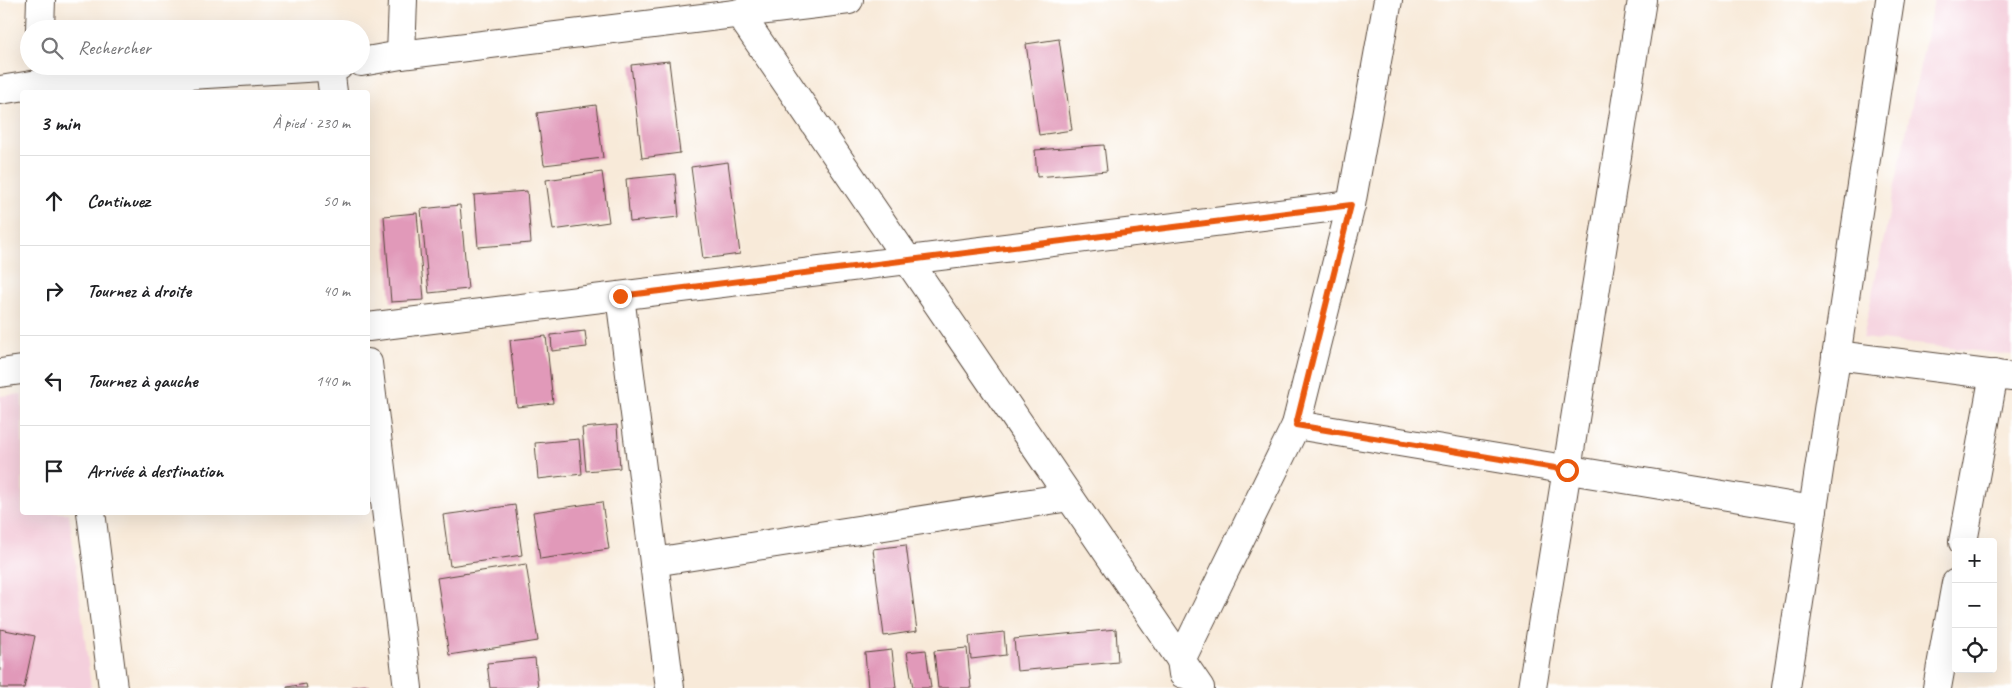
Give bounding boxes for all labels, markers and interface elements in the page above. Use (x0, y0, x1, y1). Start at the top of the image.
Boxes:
search box (20, 20, 370, 75)
icon: search (38, 34, 66, 62)
text: Rechercher (78, 36, 151, 60)
text: 3 min (40, 110, 80, 136)
text: À pied · 230 m (272, 113, 350, 133)
icon: ahead (40, 187, 68, 215)
text: Continuez (87, 189, 150, 213)
text: 50 m (323, 191, 350, 211)
icon: right (40, 277, 68, 305)
text: Tournez à droite (87, 279, 191, 303)
text: 40 m (323, 281, 350, 301)
route end (609, 285, 632, 308)
icon: left (40, 367, 68, 395)
text: Tournez à gauche (87, 369, 198, 393)
text: 140 m (316, 371, 350, 391)
icon: arrive (40, 457, 68, 485)
text: Arrivée à destination (87, 459, 223, 483)
route start (1556, 459, 1579, 482)
map controls (1952, 538, 1997, 673)
button: + (1952, 538, 1997, 583)
button: − (1952, 583, 1997, 628)
button: locate (1952, 628, 1997, 673)

